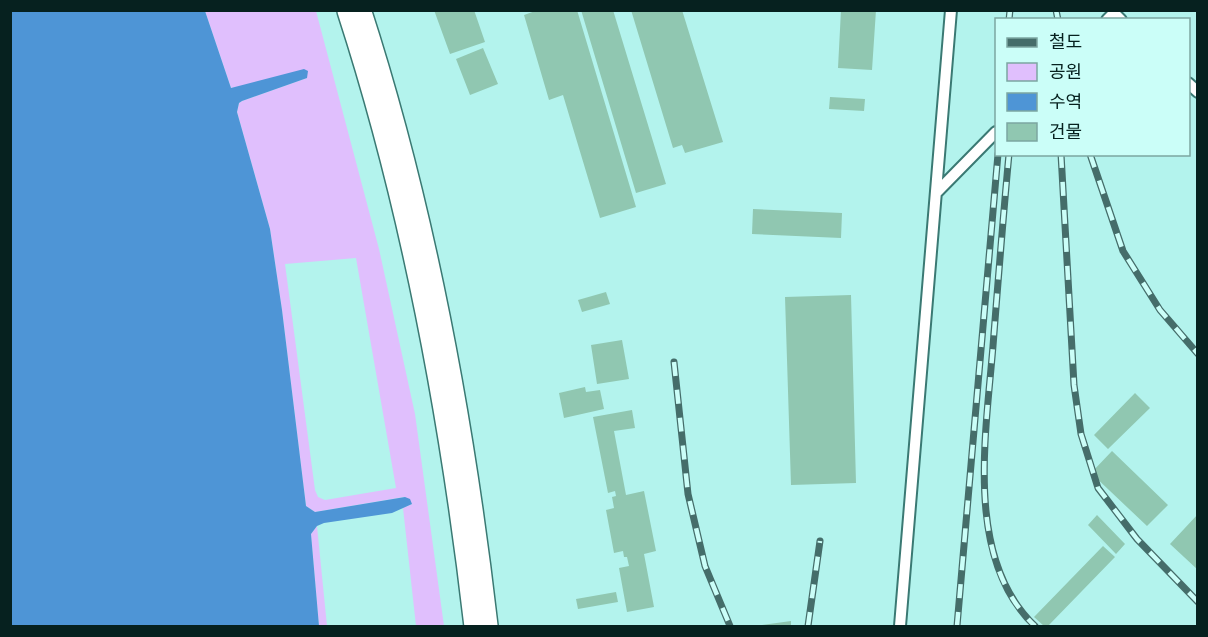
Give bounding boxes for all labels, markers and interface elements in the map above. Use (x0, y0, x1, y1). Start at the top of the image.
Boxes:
legend (995, 18, 1190, 156)
text: 철도 (1049, 32, 1082, 52)
text: 공원 (1049, 62, 1082, 82)
text: 수역 (1049, 92, 1082, 112)
text: 건물 (1049, 122, 1082, 142)

